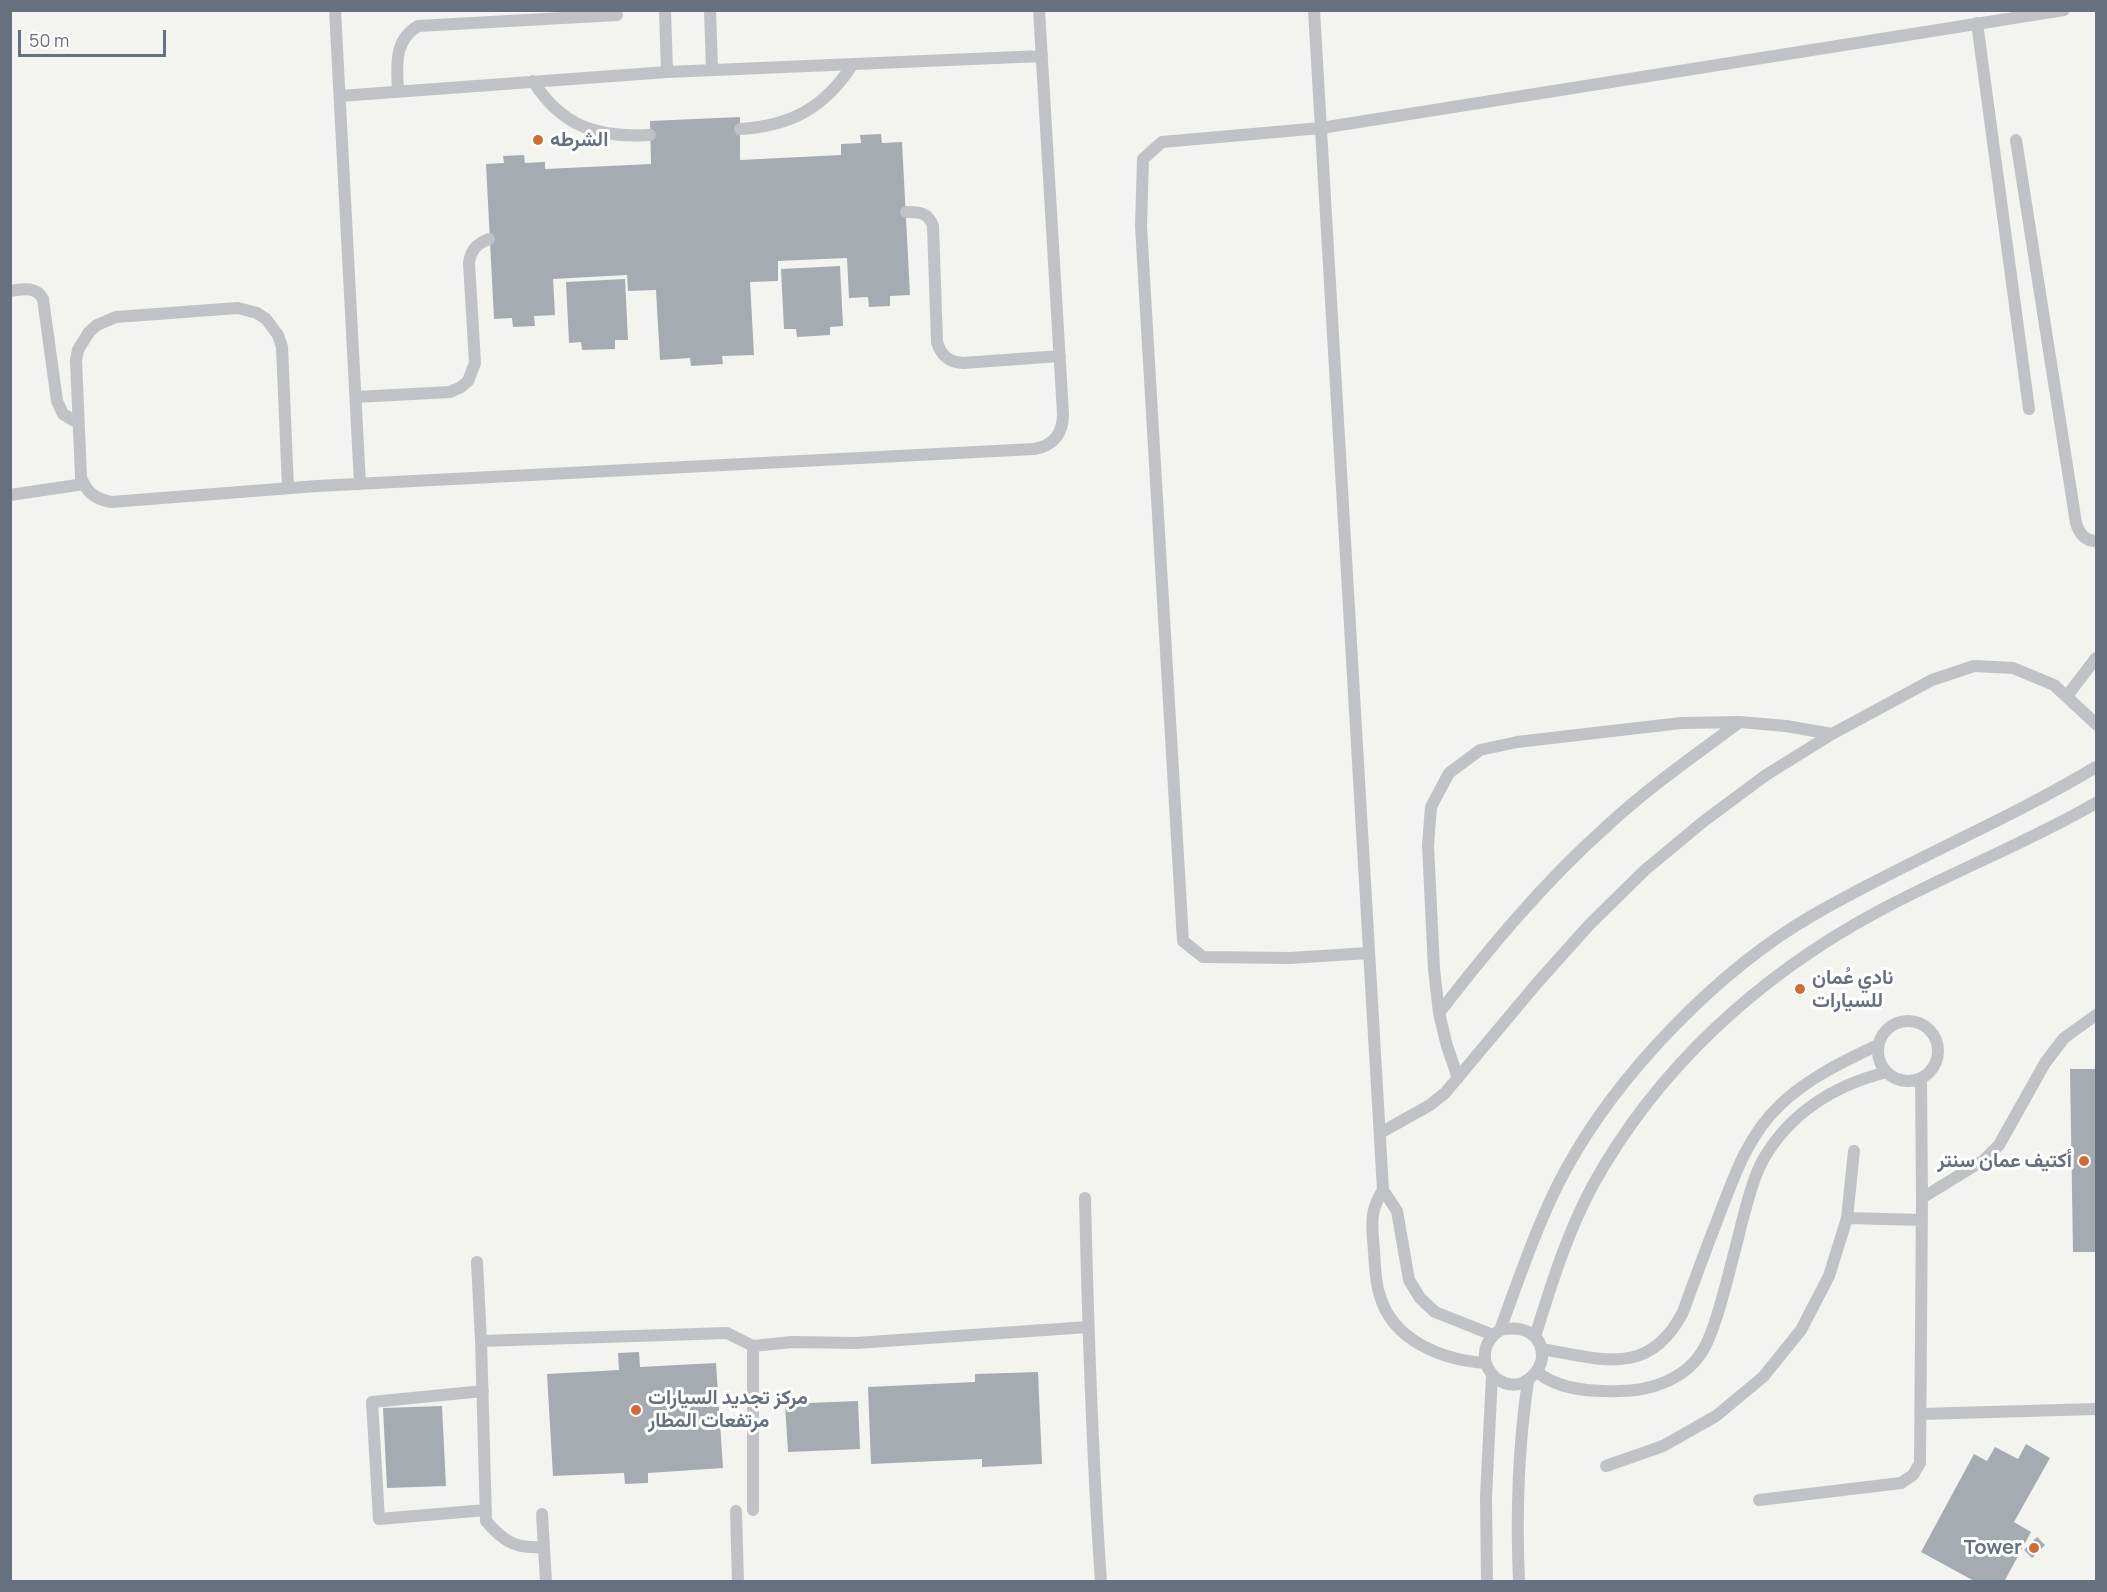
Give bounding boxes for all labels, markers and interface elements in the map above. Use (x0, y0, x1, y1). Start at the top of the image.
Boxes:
scale bar (21, 18, 170, 56)
text: 50 m (29, 28, 69, 52)
place label: الشرطه (550, 128, 608, 152)
marker: الشرطه (531, 133, 545, 147)
place label: نادي عُمان للسيارات (1812, 966, 1893, 1013)
marker: نادي عُمان للسيارات (1793, 982, 1807, 996)
place label: أكتيف عمان سنتر (1937, 1149, 2072, 1173)
marker: أكتيف عمان سنتر (2077, 1154, 2091, 1168)
place label: مركز تجديد السيارات مرتفعات المطار (648, 1386, 808, 1433)
marker: مركز تجديد السيارات مرتفعات المطار (629, 1403, 643, 1417)
place label: Tower (1964, 1536, 2022, 1560)
marker: Tower (2027, 1541, 2041, 1555)

